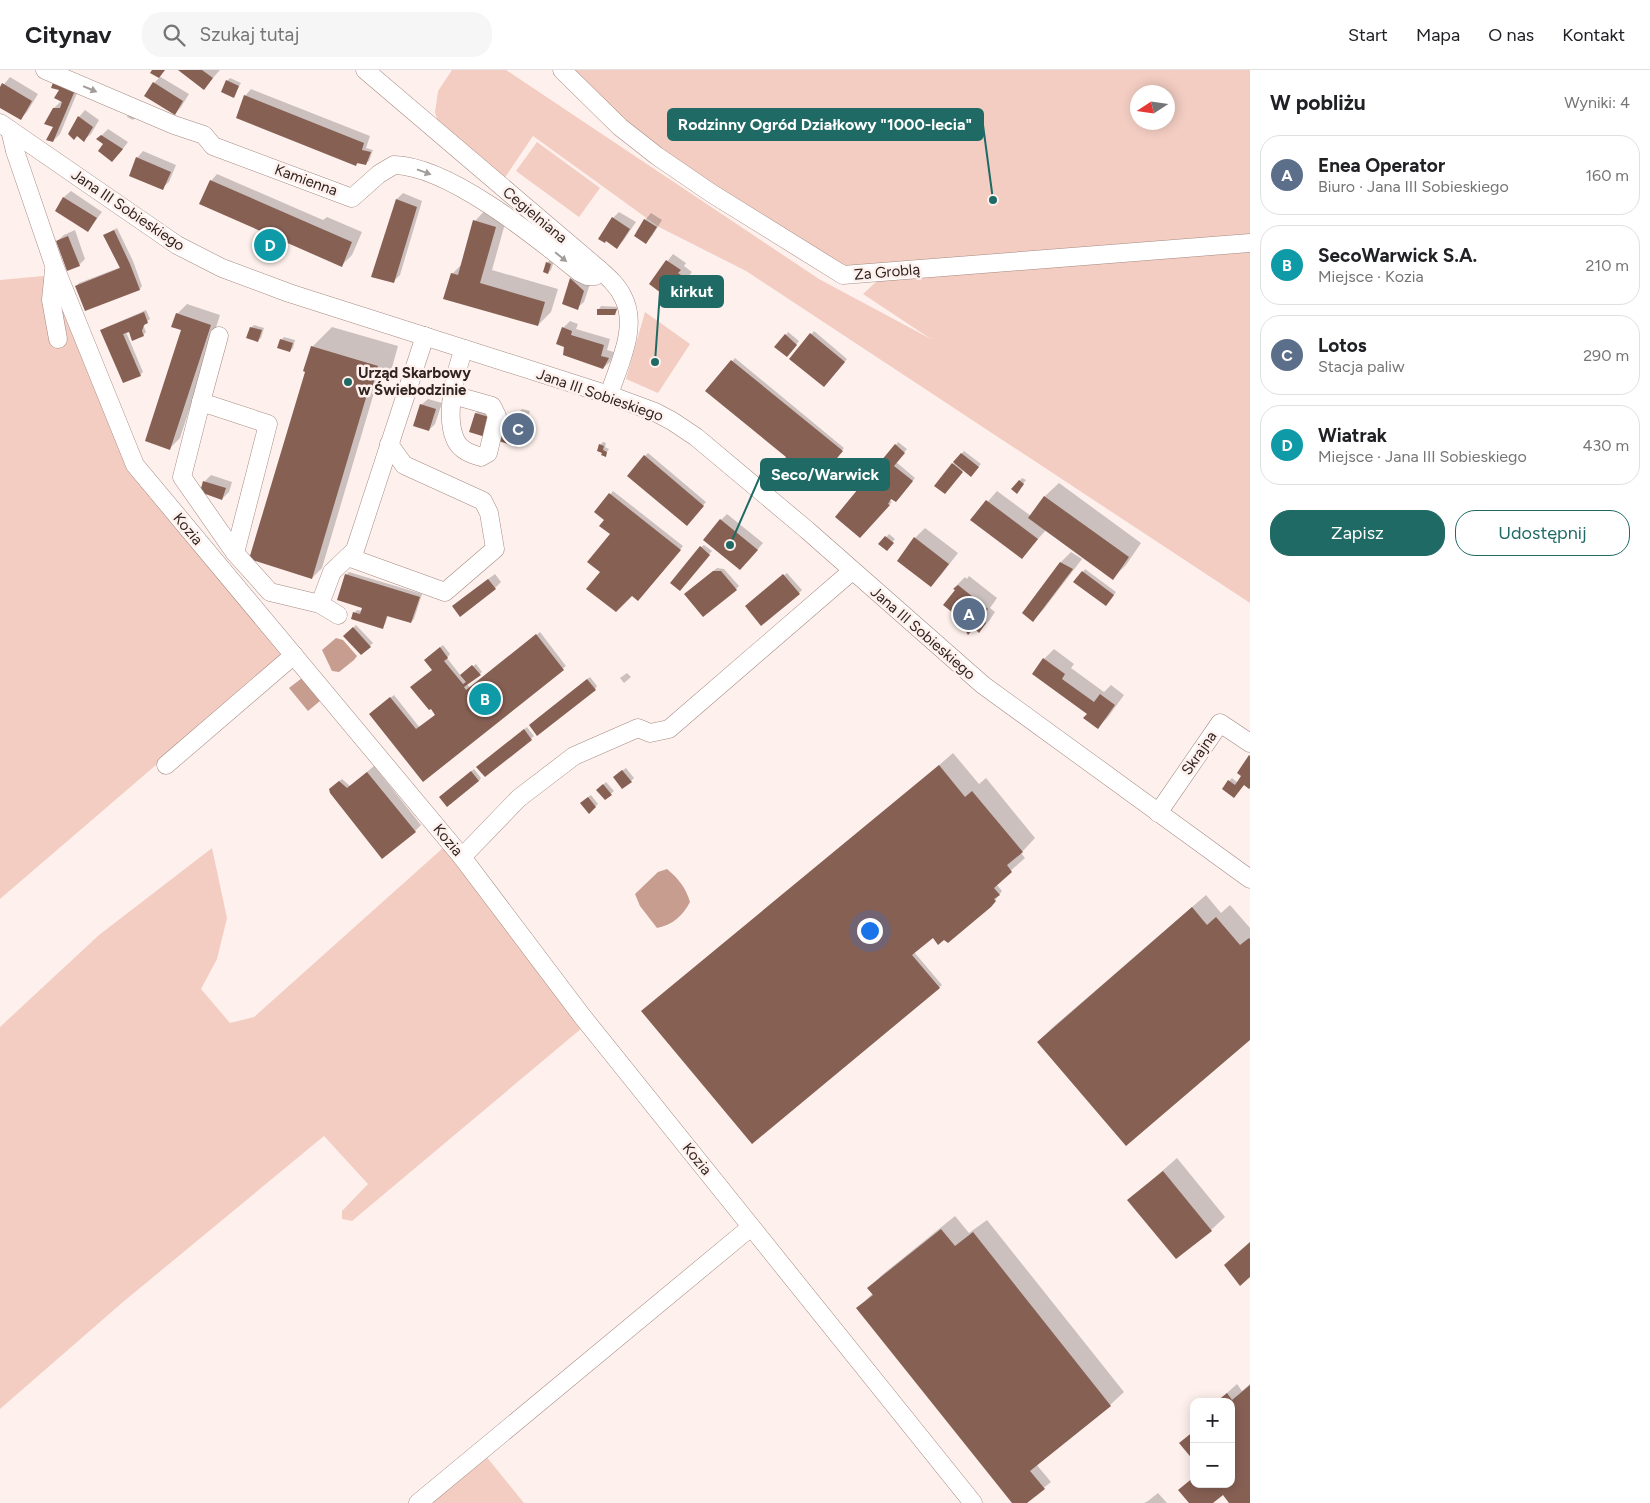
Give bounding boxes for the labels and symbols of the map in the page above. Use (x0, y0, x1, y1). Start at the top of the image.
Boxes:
one-way arrow (83, 85, 97, 93)
north arrow (1130, 85, 1175, 130)
callout: Rodzinny Ogród Działkowy "1000-lecia" (668, 109, 983, 140)
text: Rodzinny Ogród Działkowy "1000-lecia" (678, 115, 972, 134)
street label: Kamienna (272, 160, 340, 200)
street label: Jana III Sobieskiego (68, 165, 188, 255)
one-way arrow (417, 168, 432, 176)
street label: Cegielniana (499, 183, 571, 247)
pin: D (254, 226, 286, 264)
one-way arrow (554, 252, 567, 263)
street label: Za Groblą (853, 260, 921, 284)
callout: kirkut (660, 276, 723, 307)
text: kirkut (671, 282, 714, 301)
place label: Urząd Skarbowy w Świebodzinie (358, 364, 471, 399)
street label: Jana III Sobieskiego (534, 365, 666, 425)
marker: Urząd Skarbowy w Świebodzinie (342, 376, 354, 388)
pin: C (502, 410, 534, 448)
callout: Seco/Warwick (761, 459, 889, 490)
text: Seco/Warwick (771, 465, 879, 484)
street label: Kozia (169, 509, 207, 549)
street label: Jana III Sobieskiego (867, 583, 979, 684)
pin: A (953, 595, 985, 633)
pin: B (469, 680, 501, 718)
street label: Skrajna (1177, 728, 1221, 778)
street label: Kozia (429, 820, 467, 860)
your location (857, 918, 883, 944)
street label: Kozia (679, 1139, 715, 1179)

